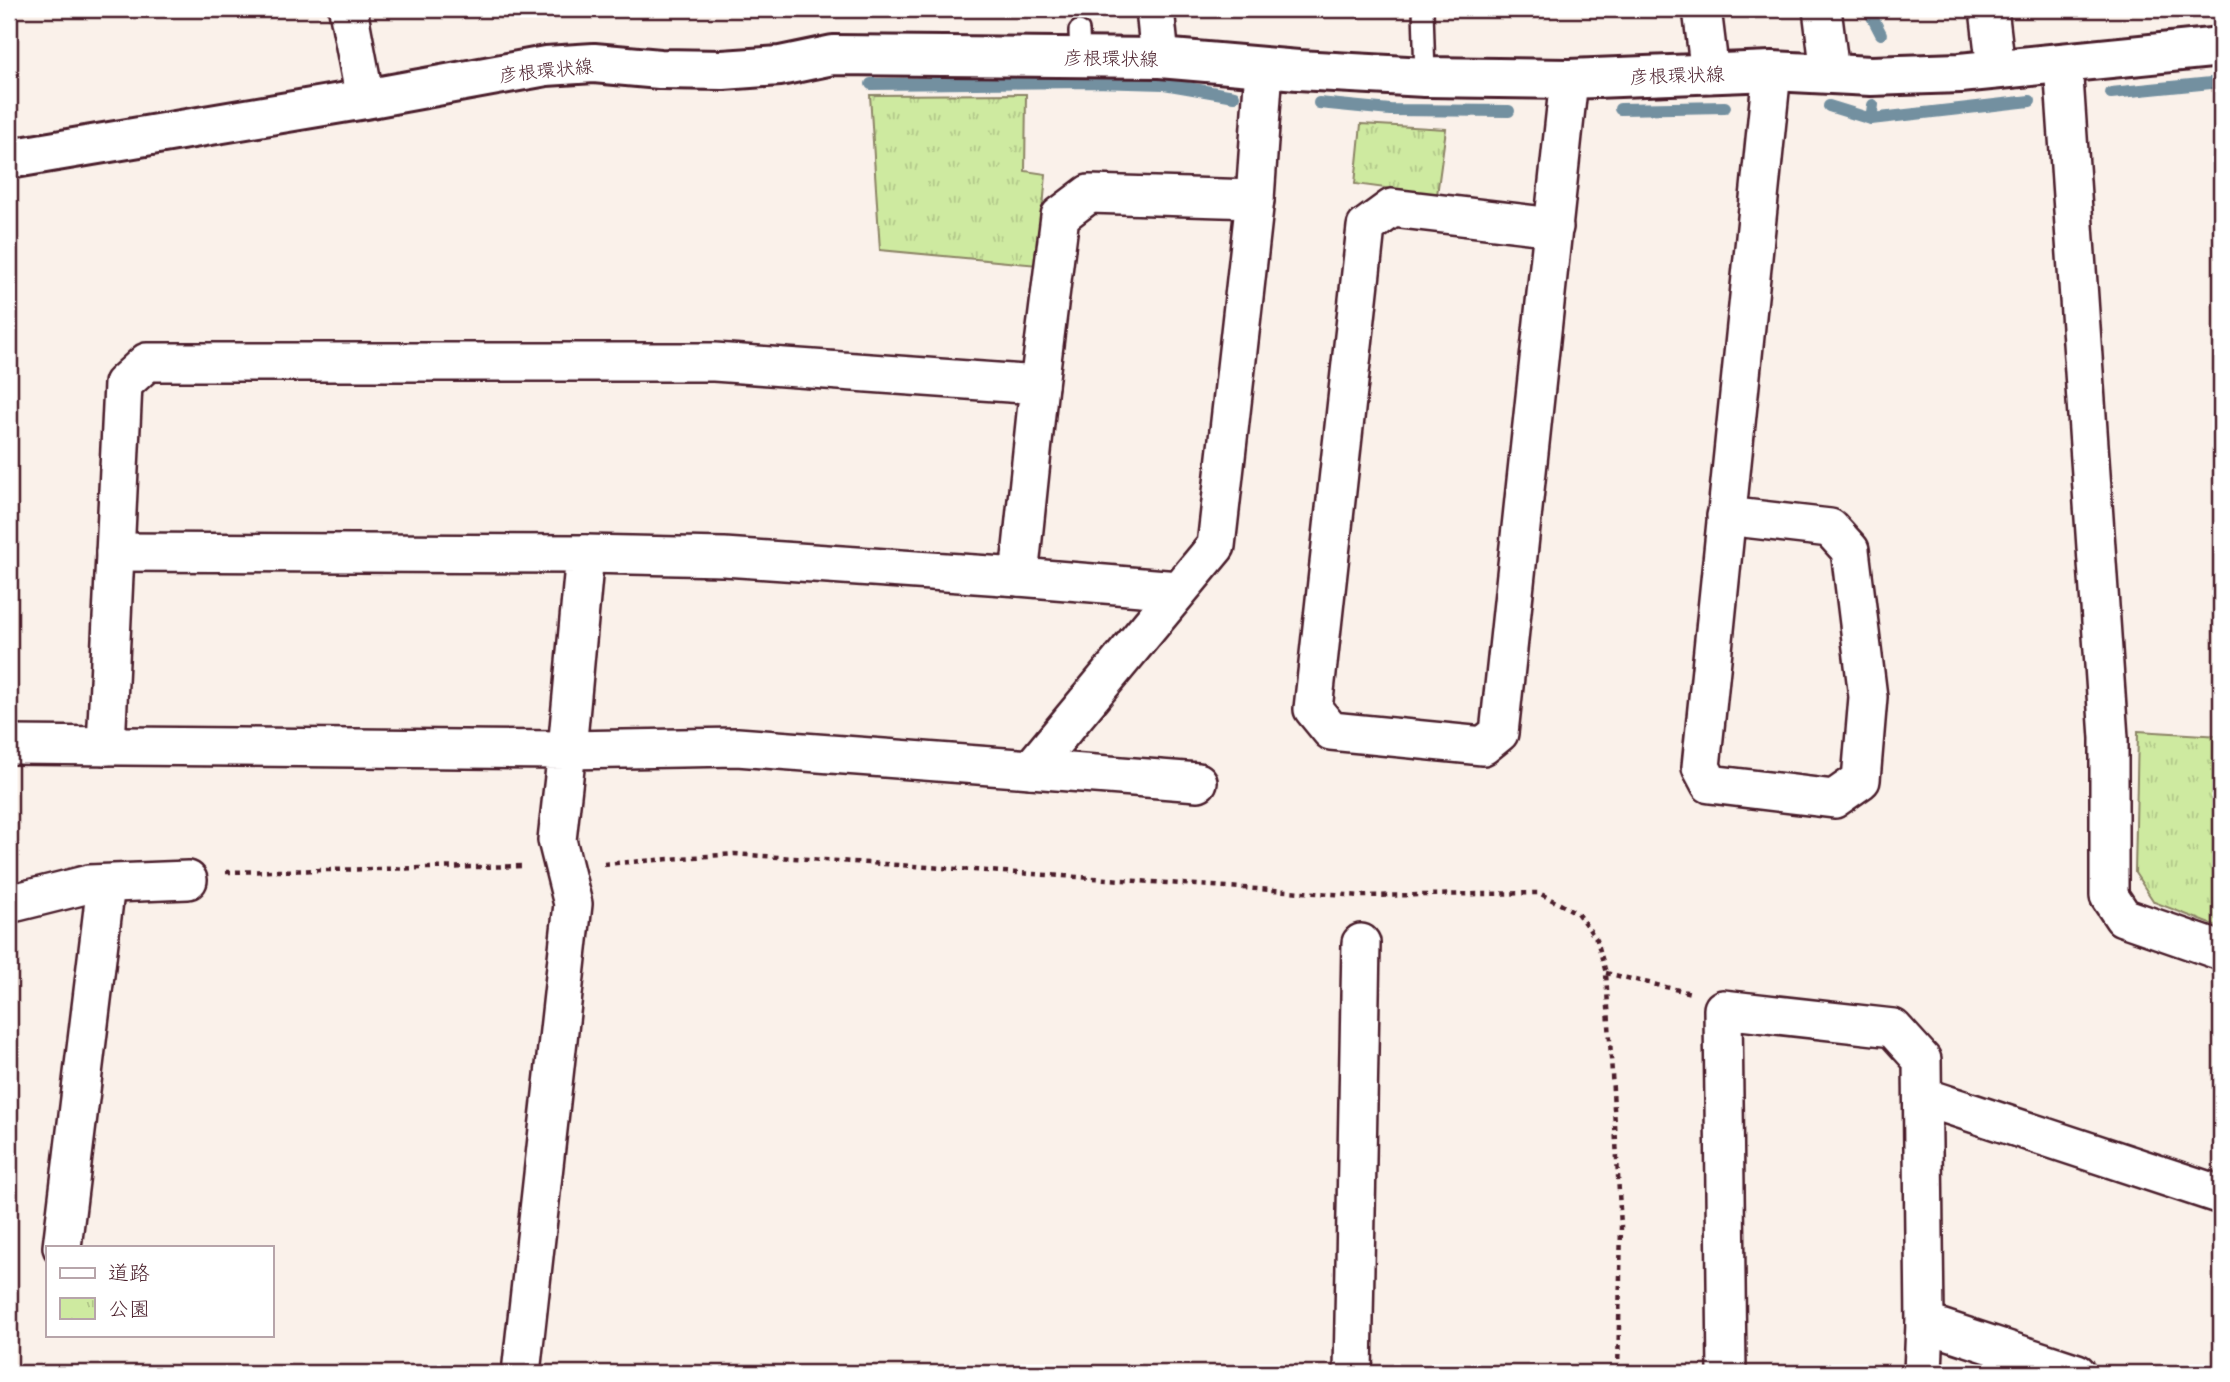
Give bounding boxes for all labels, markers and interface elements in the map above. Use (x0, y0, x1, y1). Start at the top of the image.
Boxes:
street label: 彦根環状線 (1063, 44, 1159, 71)
street label: 彦根環状線 (497, 52, 595, 87)
street label: 彦根環状線 (1629, 60, 1725, 89)
legend (46, 1246, 273, 1336)
text: 道路 (108, 1258, 150, 1285)
text: 公園 (108, 1294, 150, 1321)

